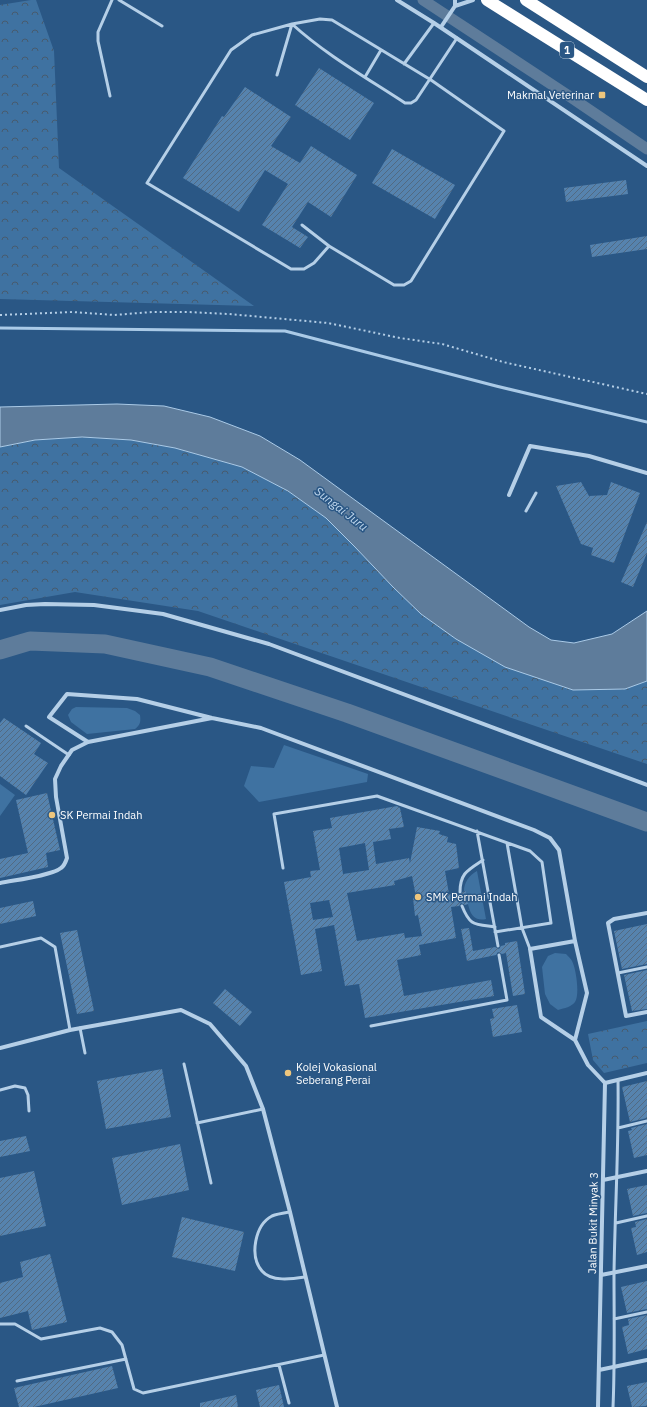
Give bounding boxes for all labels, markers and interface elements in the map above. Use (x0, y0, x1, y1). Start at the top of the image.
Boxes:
road number: 1 (560, 42, 574, 58)
place label: Makmal Veterinar (507, 88, 594, 102)
marker: Makmal Veterinar (597, 90, 607, 100)
water label: Sungai Juru (312, 483, 371, 534)
place label: SK Permai Indah (60, 808, 142, 822)
marker: SK Permai Indah (47, 810, 57, 820)
place label: SMK Permai Indah (426, 890, 517, 904)
marker: SMK Permai Indah (413, 892, 423, 902)
place label: Kolej Vokasional Seberang Perai (296, 1060, 377, 1087)
marker: Kolej Vokasional Seberang Perai (283, 1068, 293, 1078)
street label: Jalan Bukit Minyak 3 (585, 1172, 601, 1274)

